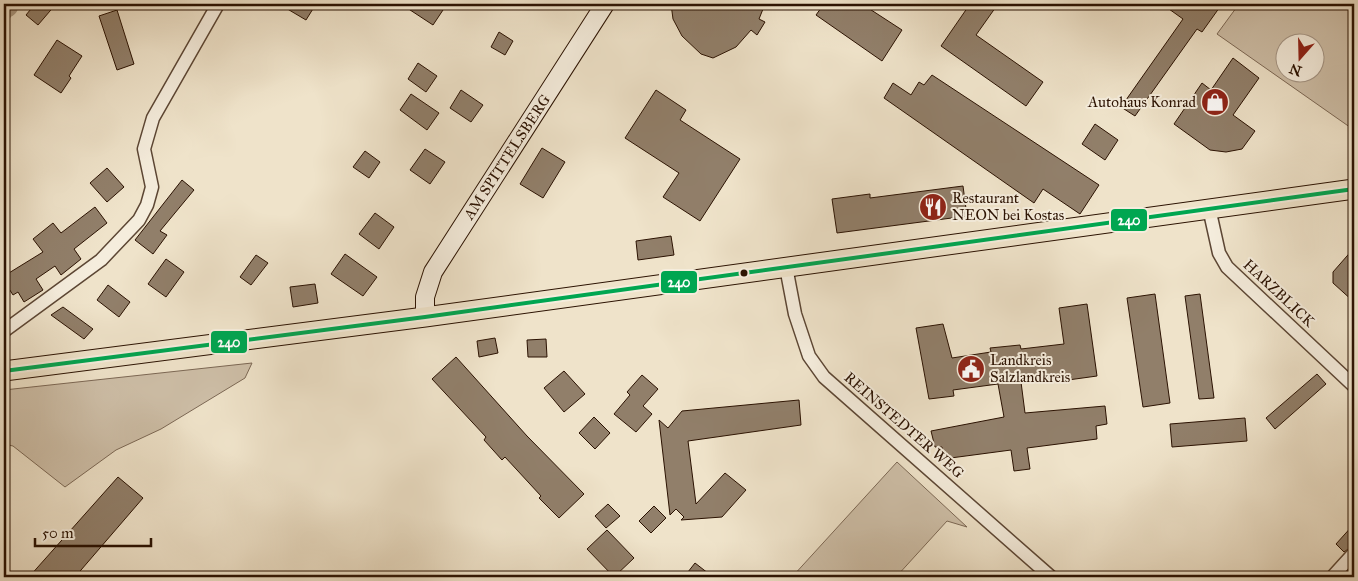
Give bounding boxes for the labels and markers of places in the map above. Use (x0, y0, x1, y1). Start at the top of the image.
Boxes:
shop icon: Autohaus Konrad (1200, 87, 1230, 117)
place label: Autohaus Konrad (1087, 93, 1196, 111)
place label: Restaurant NEON bei Kostas (952, 189, 1064, 224)
restaurant icon: Restaurant NEON bei Kostas (918, 192, 948, 222)
unlabelled marker (739, 268, 749, 278)
place label: Landkreis Salzlandkreis (990, 351, 1070, 386)
public building icon: Landkreis Salzlandkreis (956, 354, 986, 384)

